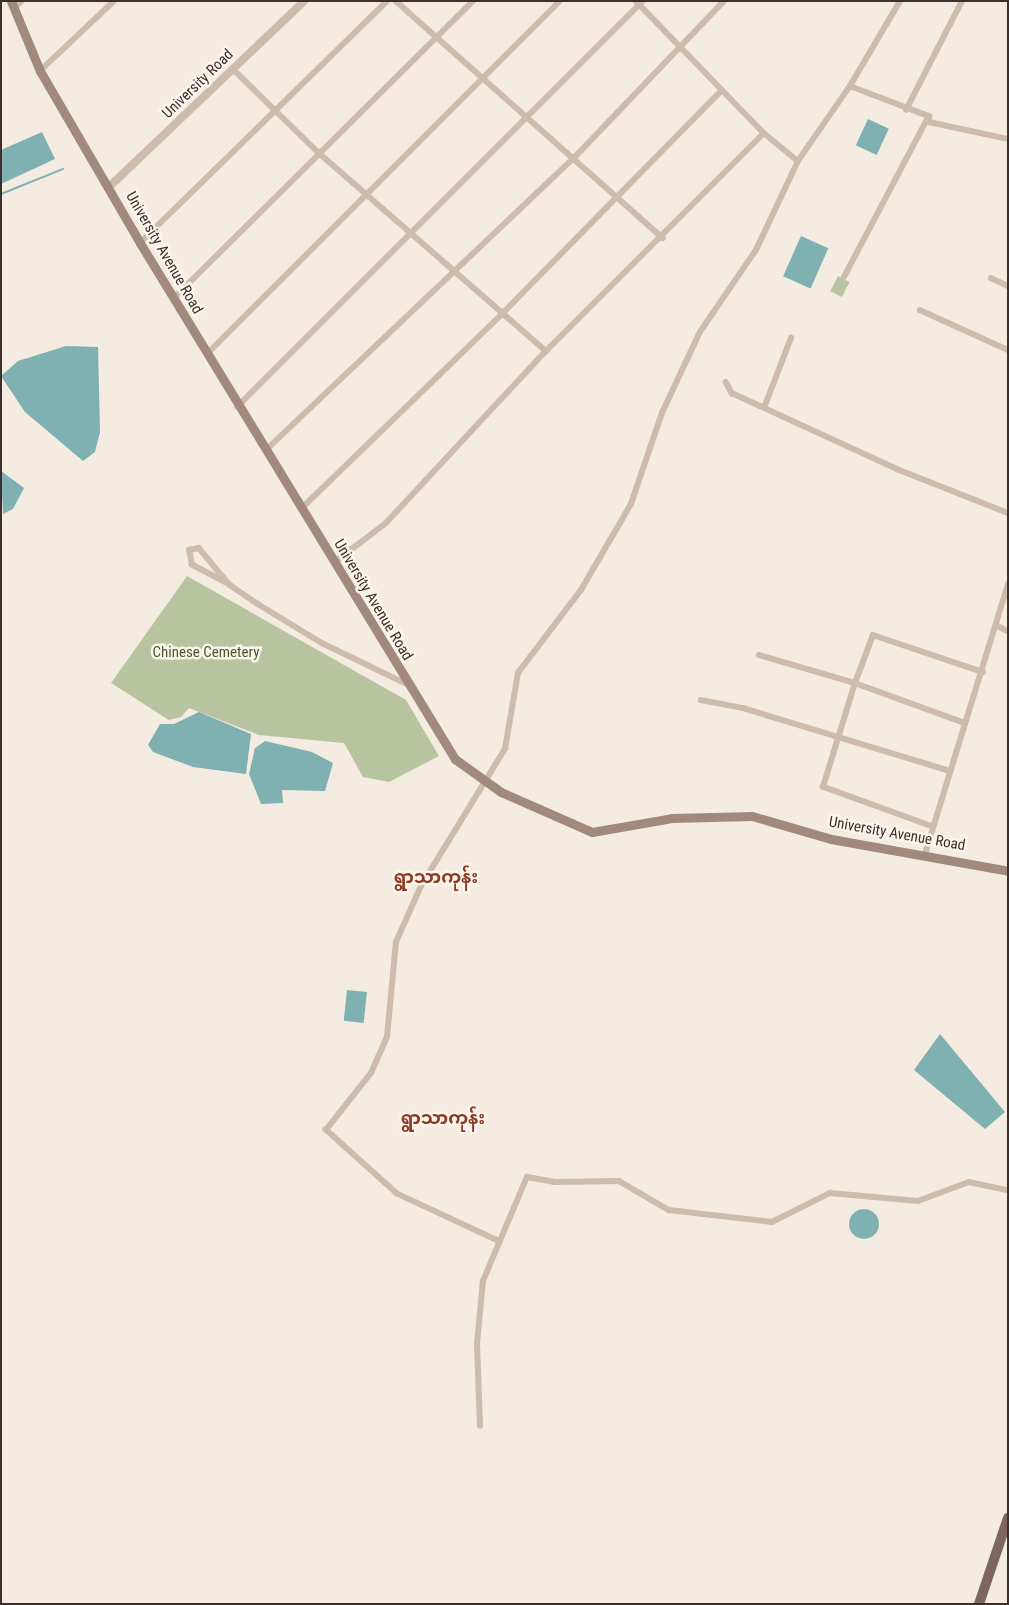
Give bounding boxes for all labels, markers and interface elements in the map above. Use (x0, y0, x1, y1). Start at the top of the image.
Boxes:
street label: University Road (159, 46, 237, 122)
street label: University Avenue Road (122, 189, 206, 317)
street label: University Avenue Road (330, 536, 416, 664)
park label: Chinese Cemetery (152, 644, 260, 662)
street label: University Avenue Road (827, 813, 967, 855)
district label: ရွာသာကုန်း (394, 866, 478, 888)
district label: ရွာသာကုန်း (401, 1107, 485, 1129)

